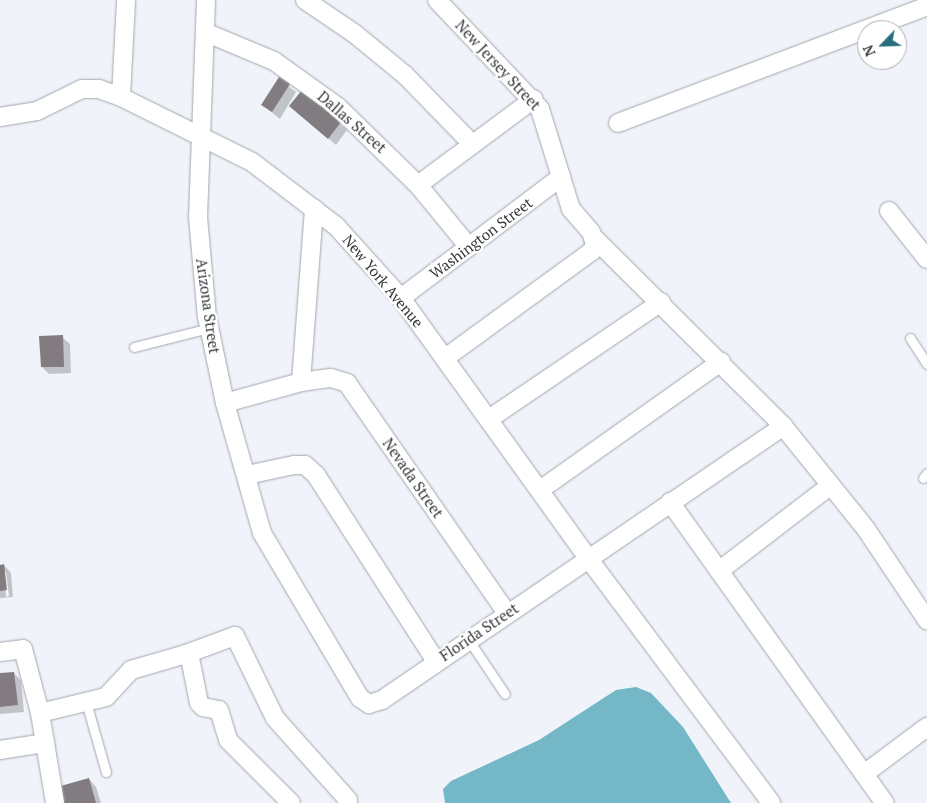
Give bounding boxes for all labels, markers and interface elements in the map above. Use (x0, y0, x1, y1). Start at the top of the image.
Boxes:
street label: New Jersey Street (452, 16, 544, 114)
north arrow (857, 20, 907, 70)
text: N (858, 42, 880, 60)
street label: Dallas Street (314, 87, 390, 157)
street label: Washington Street (426, 194, 536, 282)
street label: New York Avenue (339, 231, 427, 331)
street label: Arizona Street (192, 257, 224, 355)
street label: Nevada Street (379, 435, 447, 521)
street label: Florida Street (436, 599, 522, 665)

